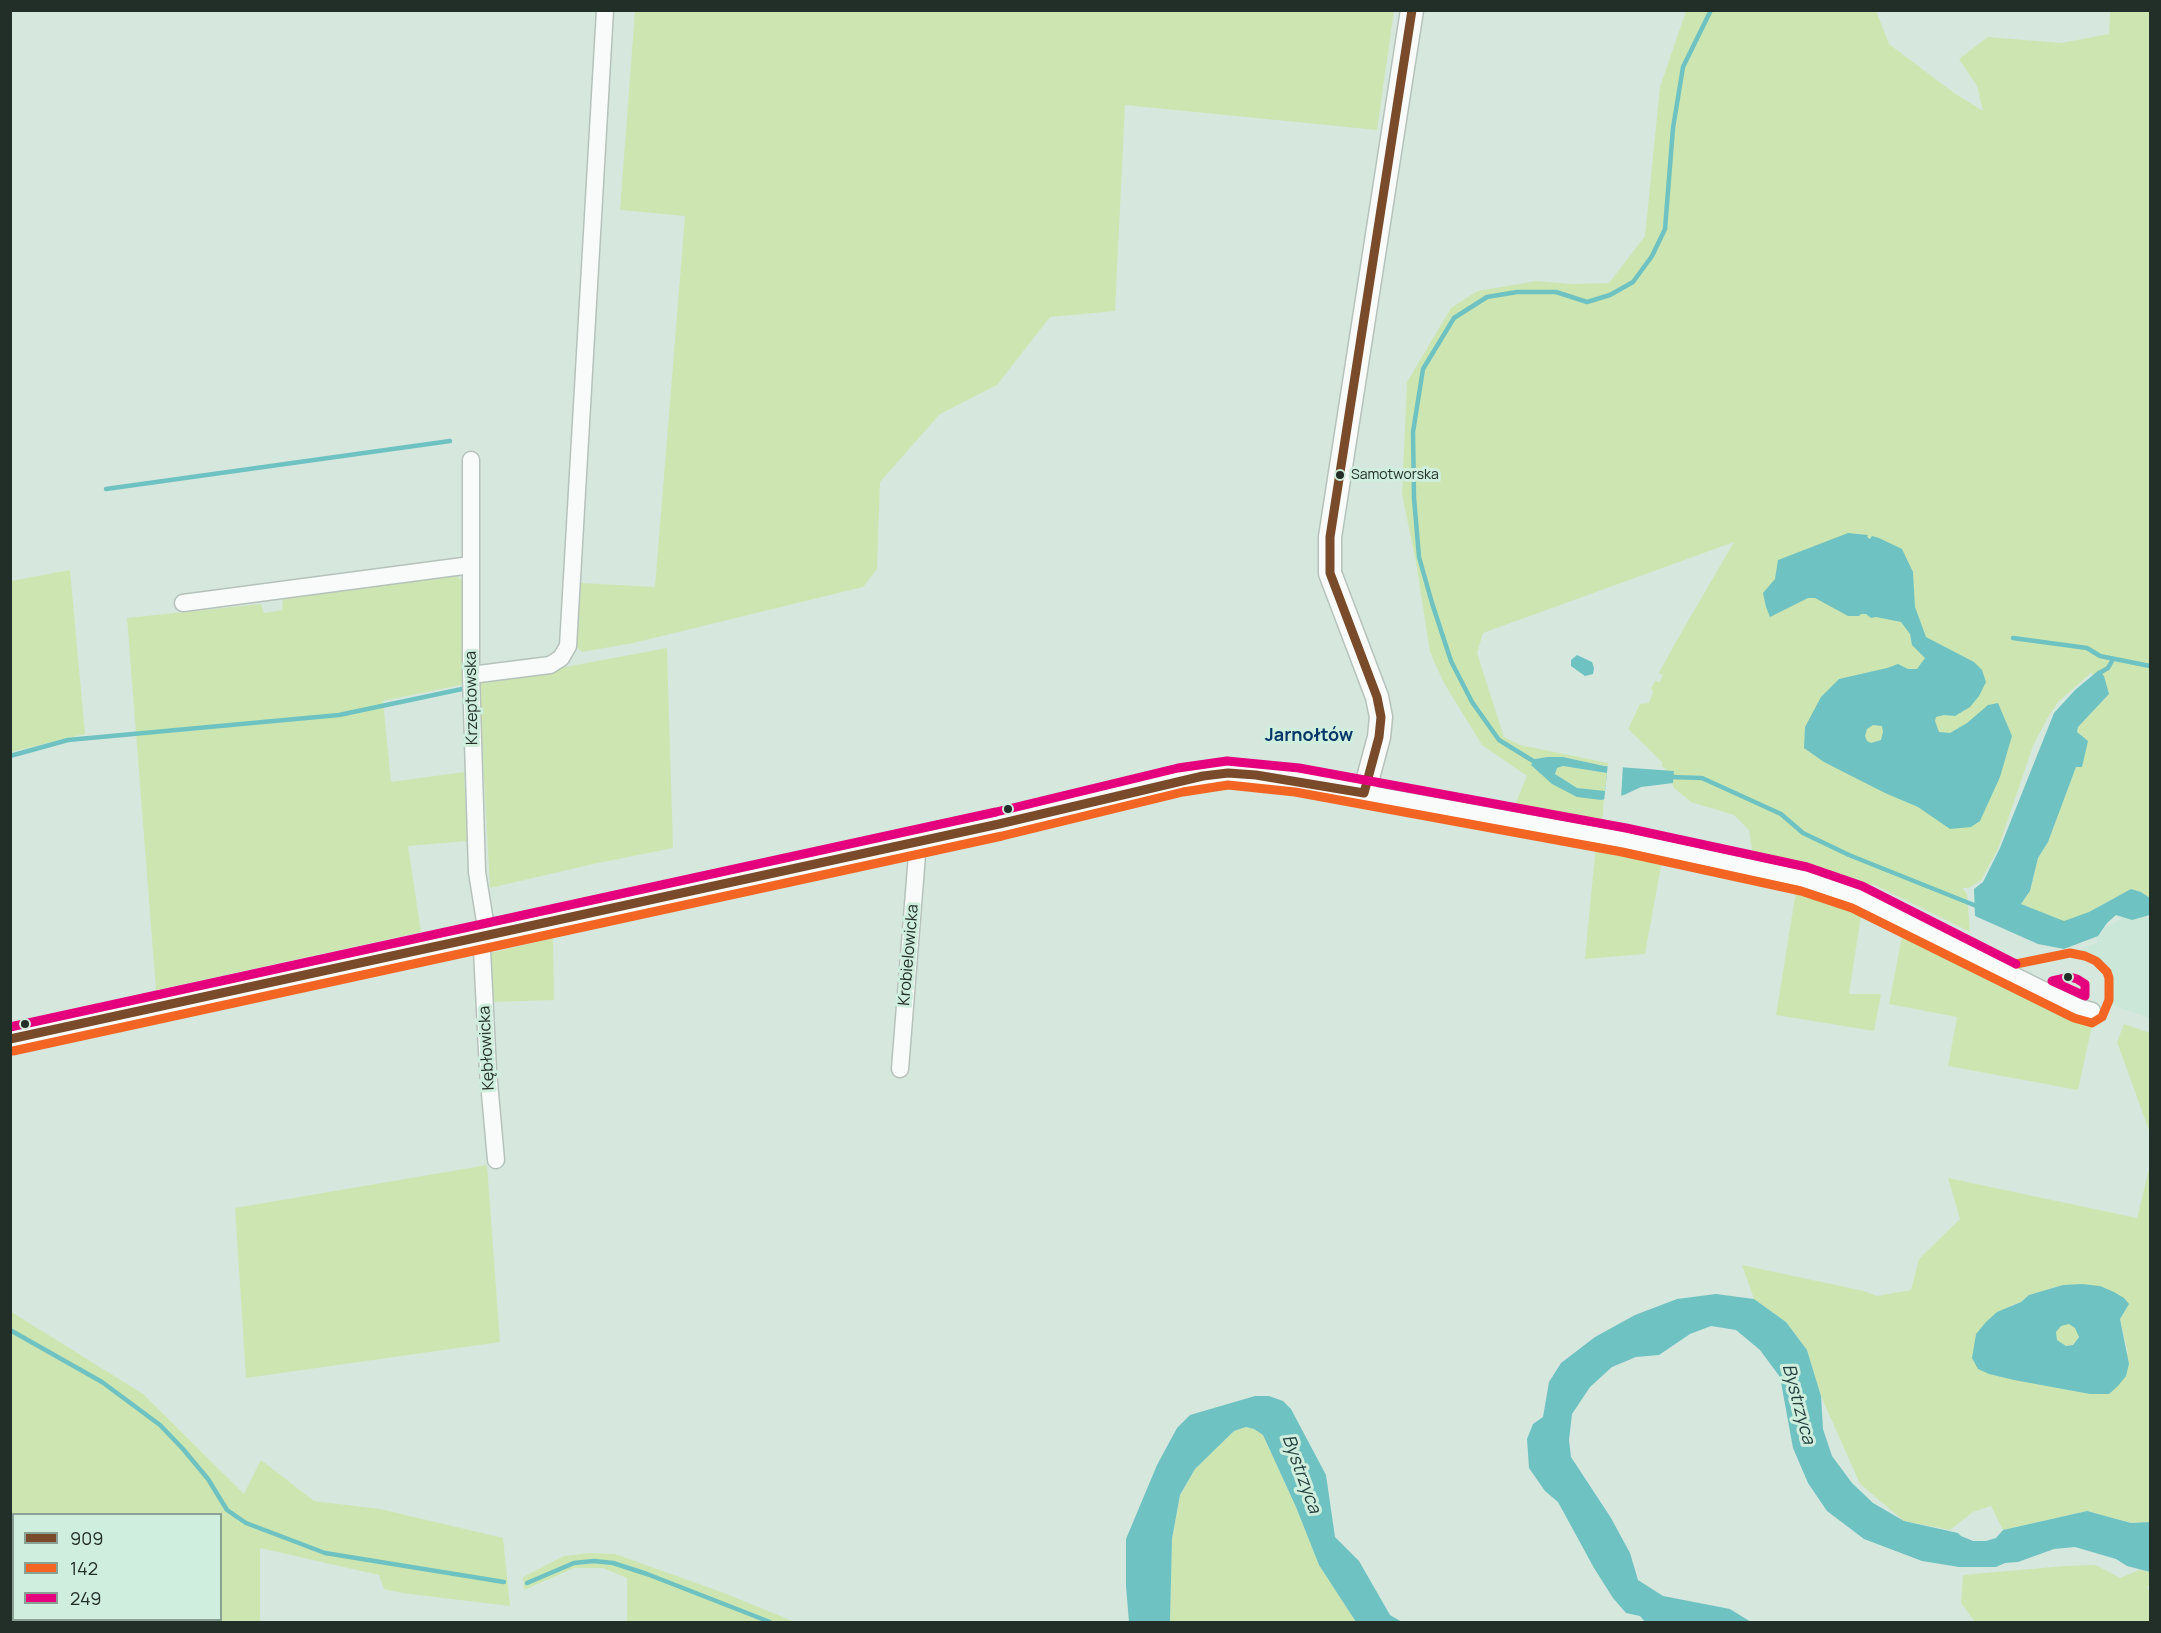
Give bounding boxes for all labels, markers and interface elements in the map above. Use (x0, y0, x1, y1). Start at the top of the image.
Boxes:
place label: Samotworska (1351, 467, 1439, 483)
marker: Samotworska (1334, 469, 1346, 481)
street label: Krzeptowska (462, 651, 482, 745)
district label: Jarnołtów (1265, 725, 1353, 747)
unlabelled marker (1002, 803, 1014, 815)
street label: Krobielowicka (895, 904, 923, 1006)
unlabelled marker (2062, 971, 2074, 983)
street label: Kębłowicka (475, 1005, 499, 1091)
unlabelled marker (19, 1018, 31, 1030)
water label: Bystrzyca (1777, 1362, 1819, 1446)
water label: Bystrzyca (1277, 1432, 1325, 1516)
legend (12, 1513, 222, 1621)
text: 909 (70, 1526, 103, 1550)
text: 142 (70, 1556, 98, 1580)
text: 249 (70, 1586, 102, 1610)

